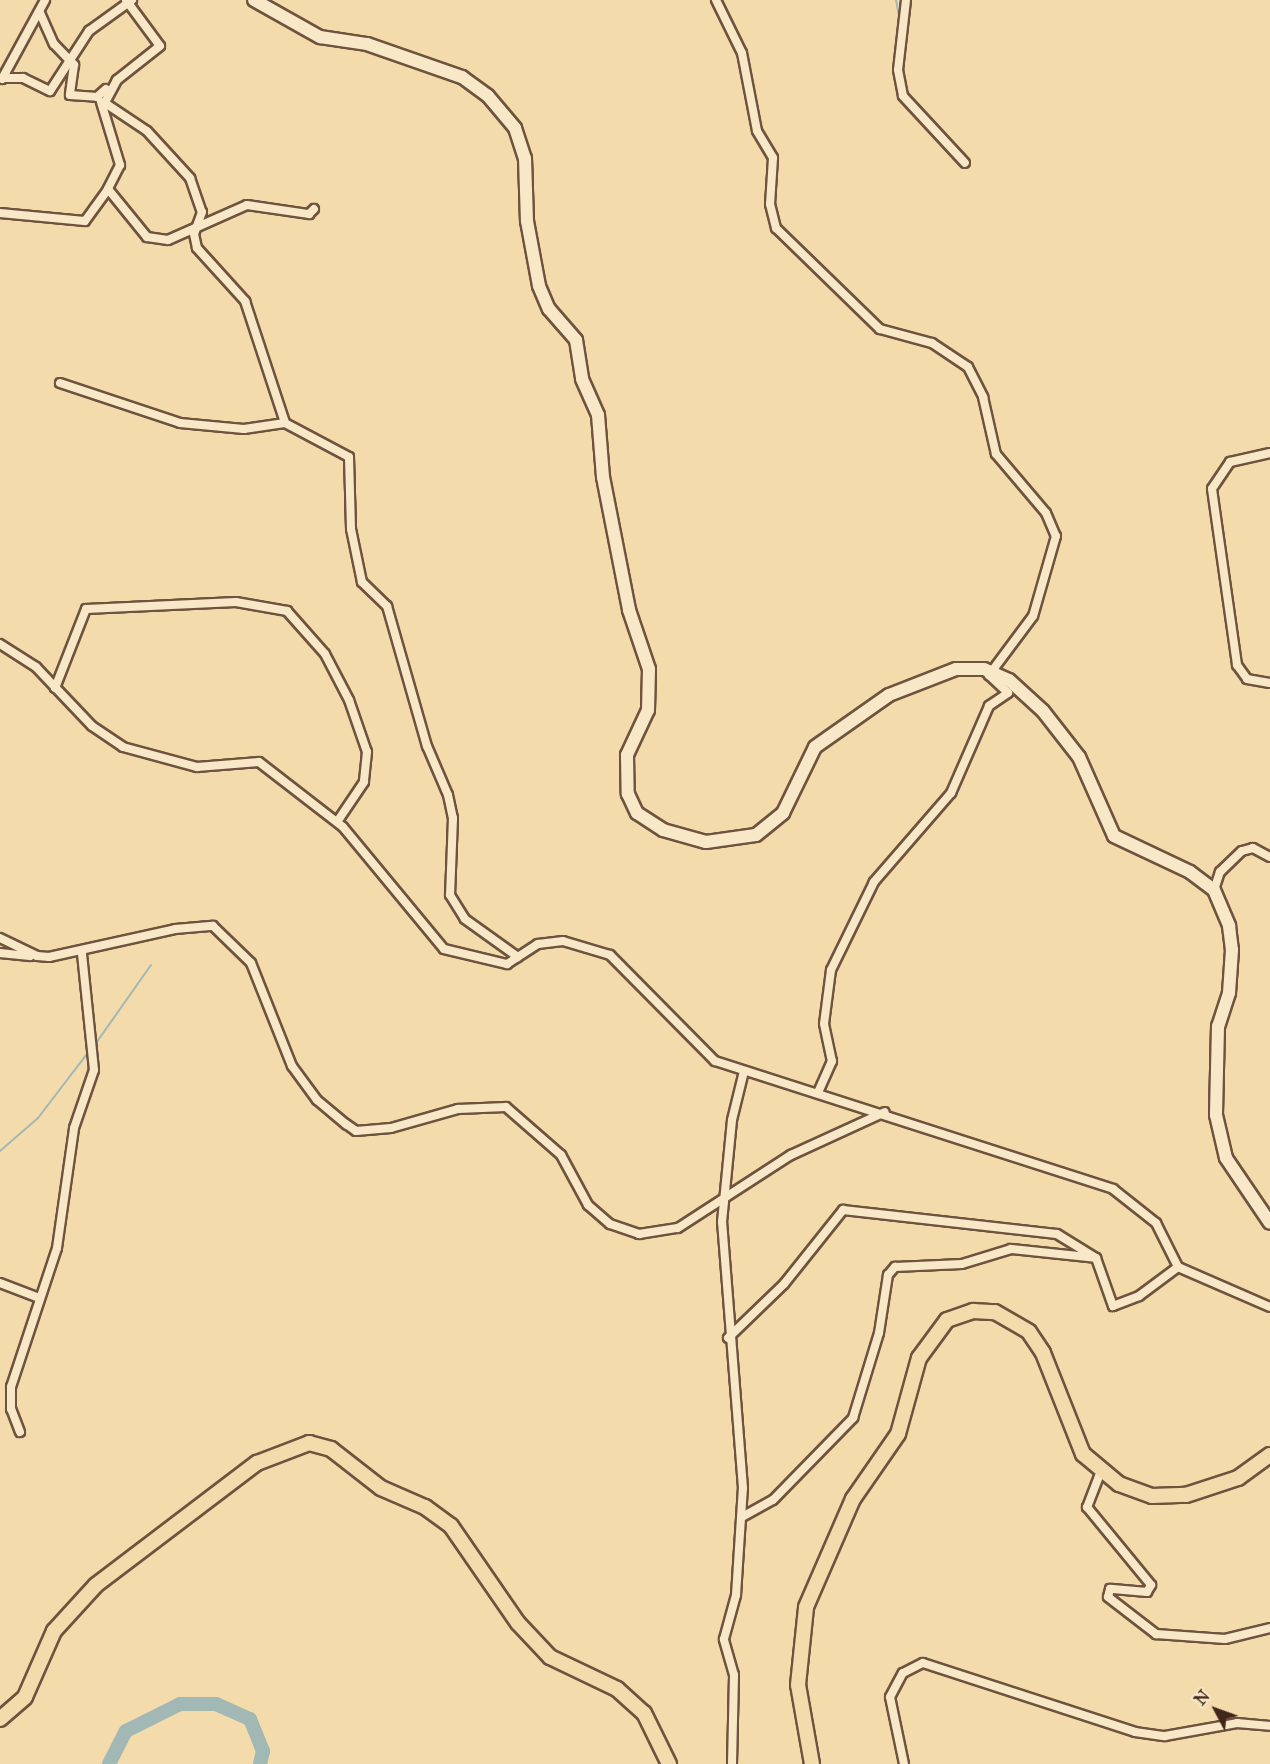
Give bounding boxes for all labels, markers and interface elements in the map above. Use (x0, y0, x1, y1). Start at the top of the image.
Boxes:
north arrow (1186, 1680, 1246, 1740)
text: N (1190, 1687, 1214, 1709)

